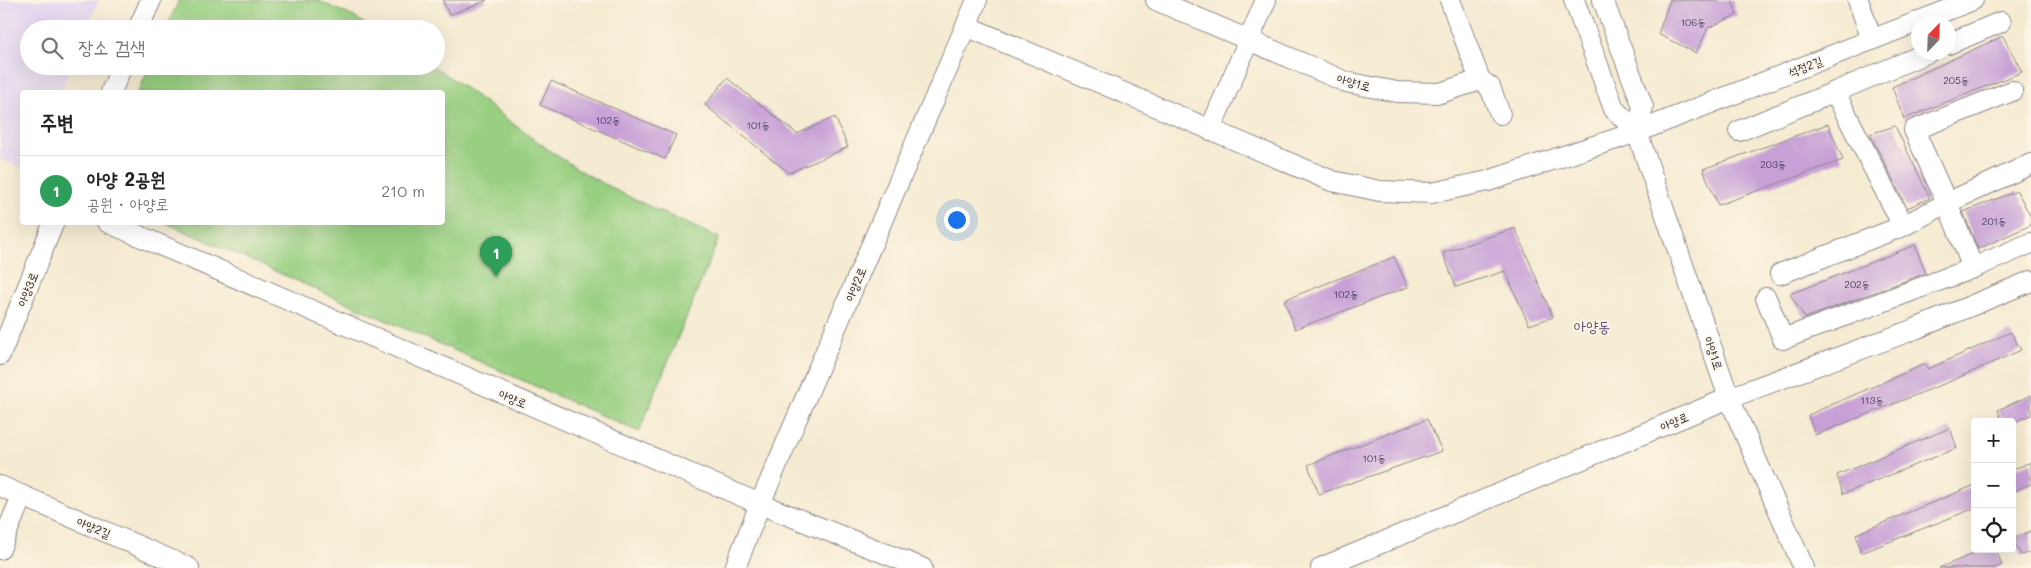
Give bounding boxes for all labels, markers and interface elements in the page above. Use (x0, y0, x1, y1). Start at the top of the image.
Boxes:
house number: 106동 (1681, 15, 1705, 29)
north arrow (1911, 15, 1956, 60)
search box (20, 20, 445, 75)
icon: search (38, 34, 66, 62)
text: 장소 검색 (78, 34, 145, 59)
street label: 석정2길 (1785, 52, 1825, 80)
street label: 아양1로 (1335, 70, 1373, 94)
house number: 205동 (1943, 73, 1969, 87)
text: 주변 (40, 108, 74, 135)
house number: 102동 (596, 113, 620, 127)
house number: 101동 (746, 118, 770, 132)
house number: 203동 (1760, 157, 1786, 171)
text: 아양 2공원 (87, 166, 166, 191)
text: 1 (52, 180, 60, 201)
text: 210 m (381, 180, 425, 201)
text: 공원 · 아양로 (87, 193, 169, 214)
your location (944, 207, 970, 233)
house number: 201동 (1982, 214, 2006, 228)
pin: 1 (480, 236, 512, 277)
street label: 아양2로 (841, 264, 869, 304)
street label: 아양3로 (13, 269, 41, 309)
house number: 202동 (1844, 277, 1870, 291)
house number: 102동 (1334, 287, 1358, 301)
district label: 아양동 (1574, 316, 1610, 336)
street label: 아양1로 (1701, 334, 1727, 372)
street label: 아양로 (497, 385, 529, 411)
house number: 113동 (1861, 393, 1883, 407)
street label: 아양로 (1658, 408, 1690, 434)
map controls (1971, 418, 2016, 553)
button: + (1971, 418, 2016, 463)
house number: 101동 (1362, 451, 1386, 465)
button: − (1971, 463, 2016, 508)
button: locate (1971, 508, 2016, 553)
street label: 아양2길 (74, 513, 114, 541)

